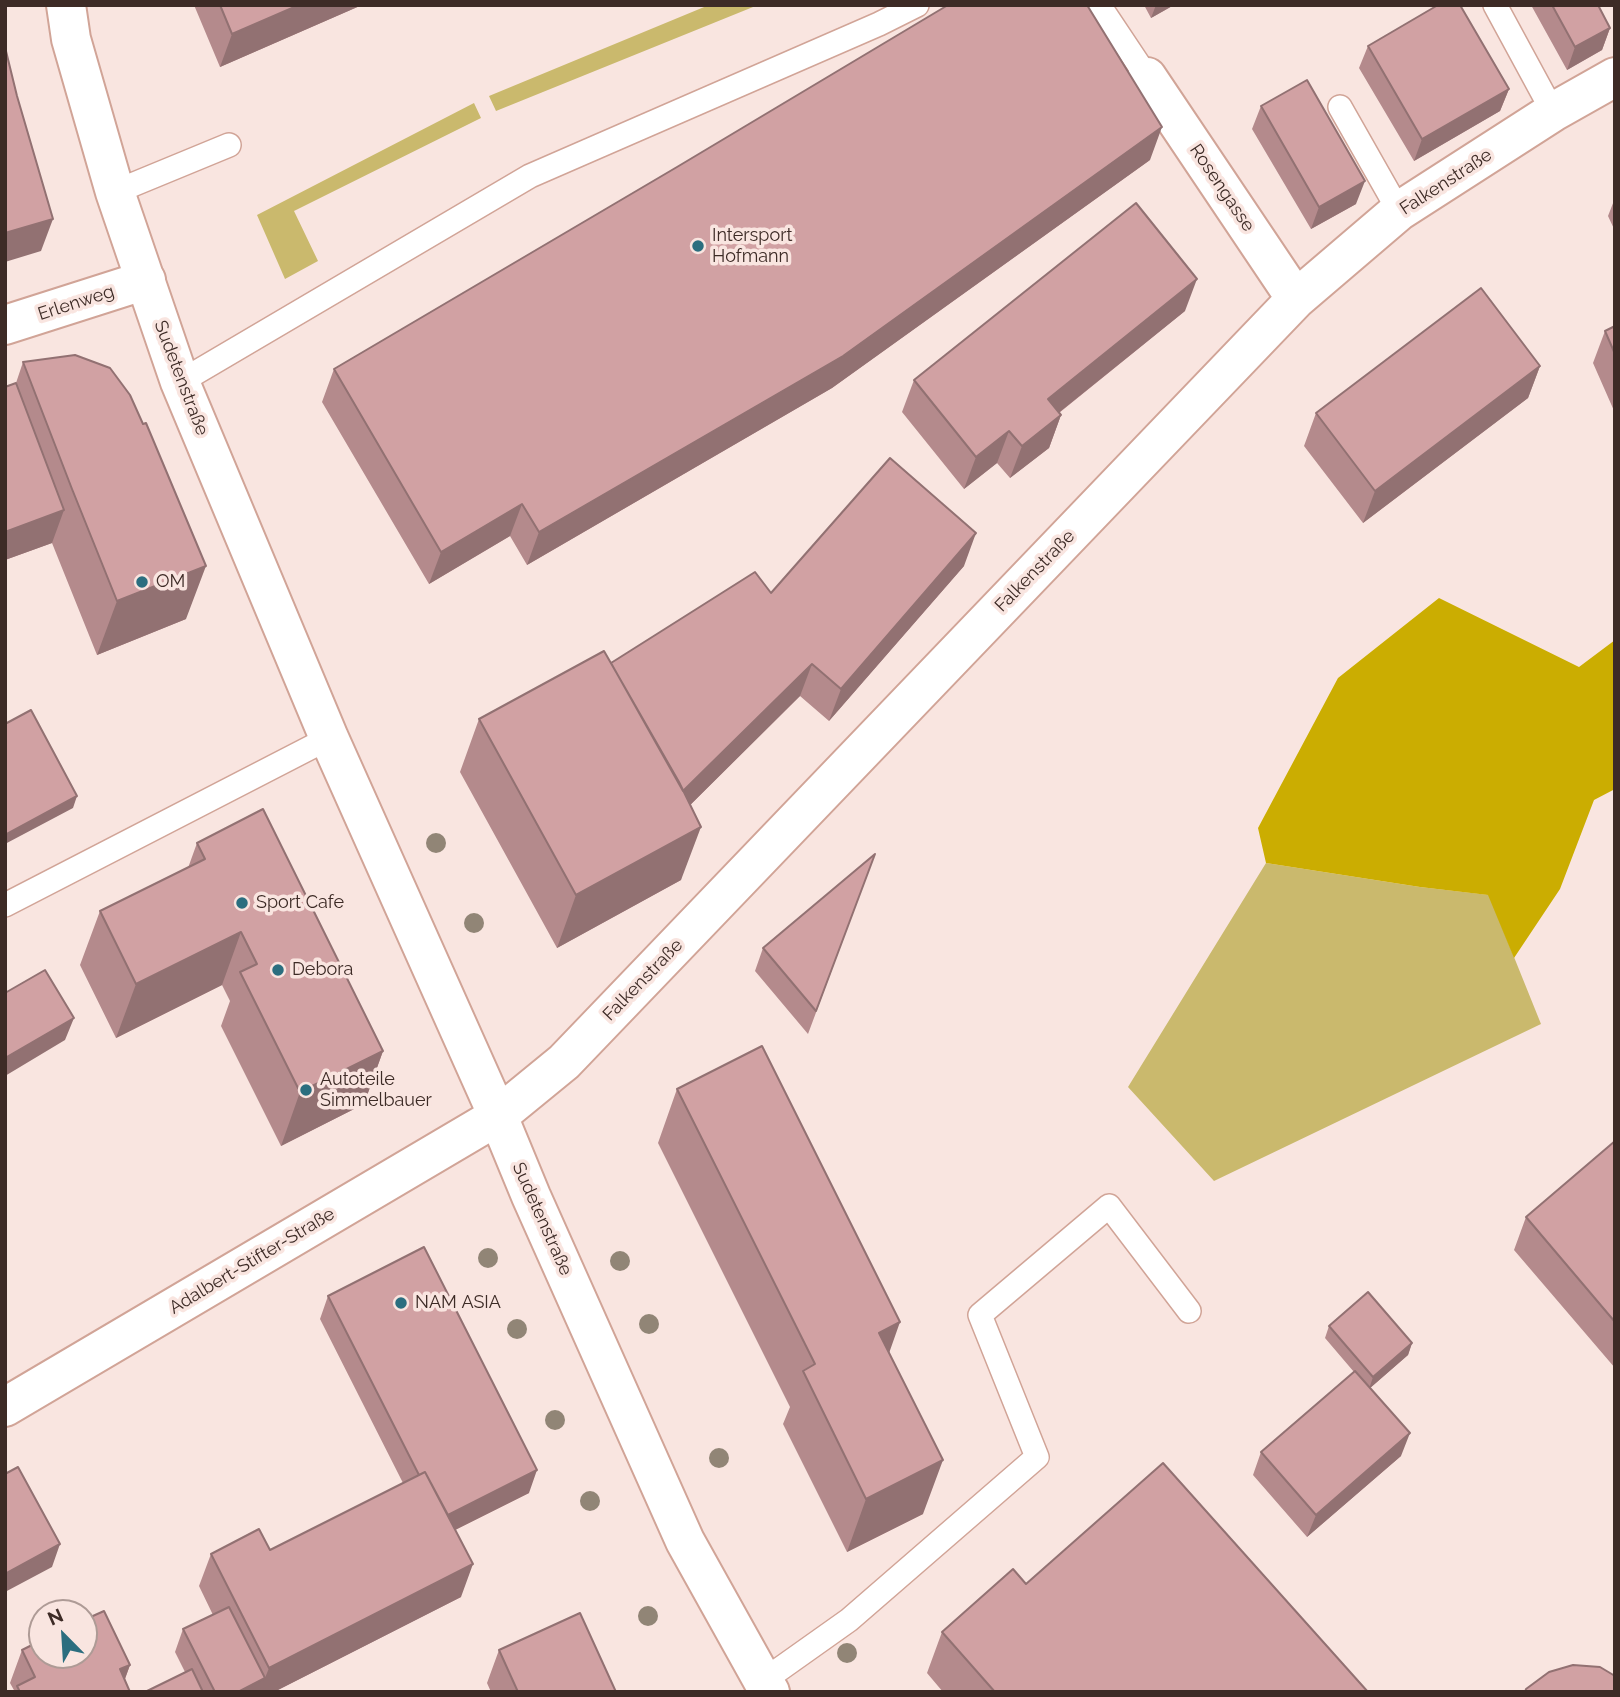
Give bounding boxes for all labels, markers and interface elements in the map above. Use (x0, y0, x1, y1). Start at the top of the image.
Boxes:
street label: Rosengasse (1185, 140, 1259, 236)
street label: Falkenstraße (1396, 144, 1496, 220)
place label: Intersport Hofmann (712, 225, 792, 268)
marker: Intersport Hofmann (690, 238, 706, 254)
street label: Erlenweg (35, 281, 117, 325)
street label: Sudetenstraße (149, 317, 213, 439)
street label: Falkenstraße (991, 526, 1079, 616)
place label: OM (156, 571, 185, 593)
marker: OM (134, 574, 150, 590)
place label: Sport Cafe (256, 892, 344, 914)
marker: Sport Cafe (234, 895, 250, 911)
street label: Falkenstraße (599, 935, 687, 1025)
place label: Debora (292, 959, 353, 981)
marker: Debora (270, 962, 286, 978)
place label: Autoteile Simmelbauer (320, 1069, 432, 1112)
marker: Autoteile Simmelbauer (298, 1082, 314, 1098)
street label: Sudetenstraße (507, 1159, 577, 1279)
street label: Adalbert-Stifter-Straße (165, 1203, 339, 1319)
place label: NAM ASIA (415, 1292, 501, 1314)
marker: NAM ASIA (393, 1295, 409, 1311)
north arrow (28, 1599, 98, 1669)
text: N (44, 1604, 66, 1630)

